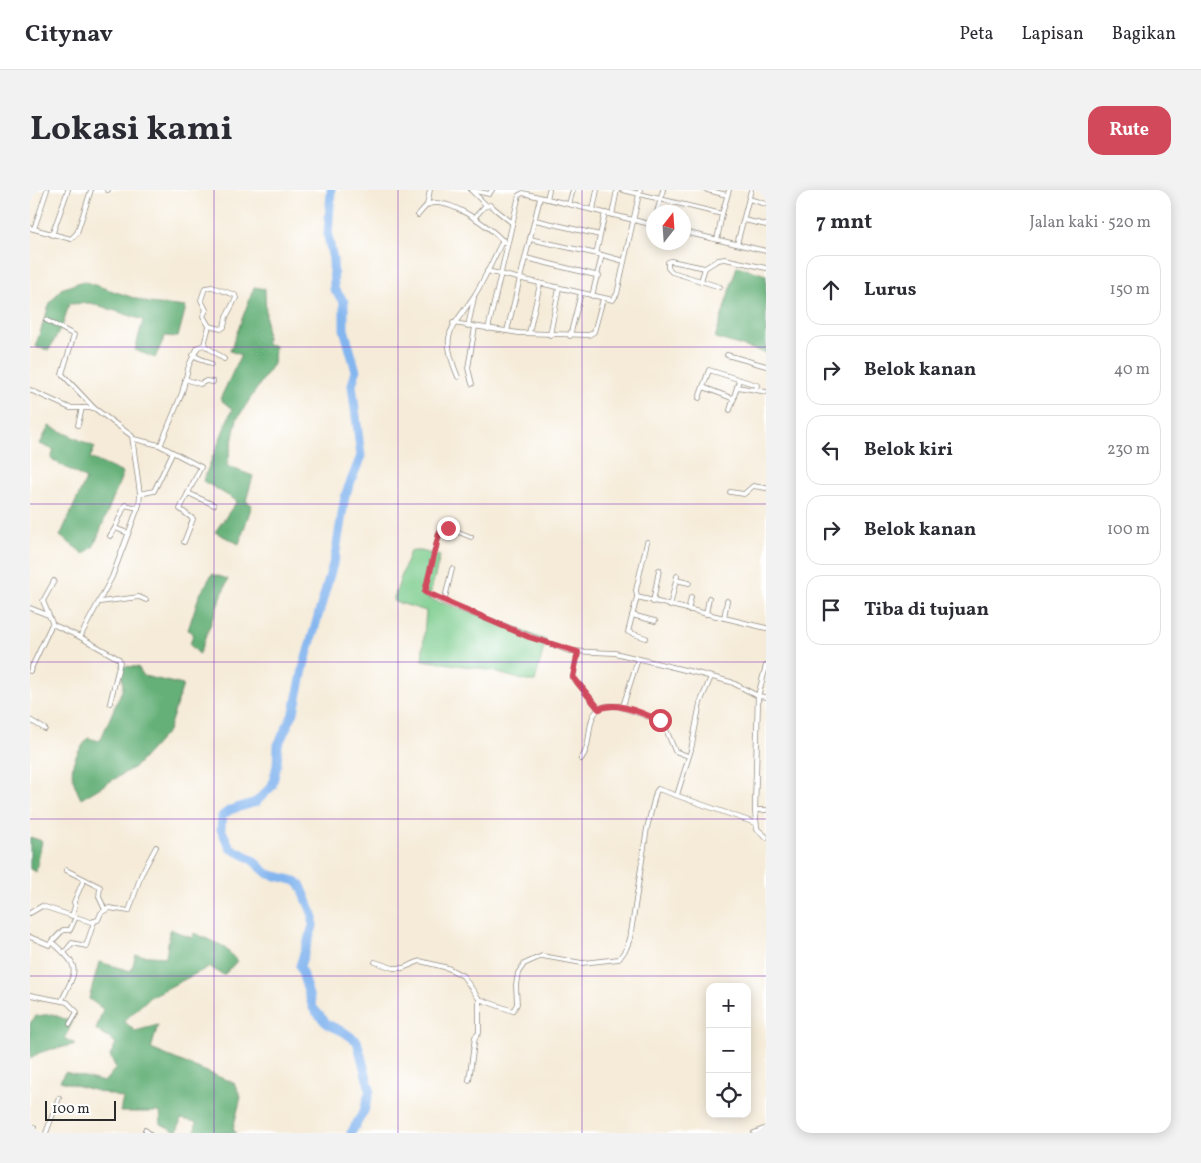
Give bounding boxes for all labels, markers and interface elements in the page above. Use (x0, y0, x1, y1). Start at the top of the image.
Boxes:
text: Citynav (25, 18, 113, 52)
text: Peta (960, 22, 993, 47)
text: Lapisan (1021, 22, 1084, 47)
text: Bagikan (1112, 22, 1176, 47)
text: Lokasi kami (30, 106, 233, 154)
button: Rute (1088, 106, 1171, 155)
north arrow (646, 205, 691, 250)
text: 7 mnt (816, 208, 872, 237)
text: Jalan kaki · 520 m (1029, 212, 1151, 234)
icon: ahead (817, 276, 845, 304)
text: Lurus (864, 277, 916, 303)
text: 150 m (1109, 279, 1150, 301)
icon: right (817, 356, 845, 384)
text: Belok kanan (864, 357, 976, 383)
text: 40 m (1114, 359, 1150, 381)
icon: left (817, 436, 845, 464)
text: Belok kiri (864, 437, 953, 463)
text: 230 m (1107, 439, 1150, 461)
icon: right (817, 516, 845, 544)
route end (437, 517, 460, 540)
text: Belok kanan (864, 517, 976, 543)
text: 100 m (1107, 519, 1150, 541)
icon: arrive (817, 596, 845, 624)
text: Tiba di tujuan (864, 597, 989, 623)
route start (649, 709, 672, 732)
map controls (706, 983, 751, 1118)
button: + (706, 983, 751, 1028)
button: − (706, 1028, 751, 1073)
button: locate (706, 1073, 751, 1118)
scale bar (45, 1098, 116, 1121)
text: 100 m (52, 1100, 90, 1119)

